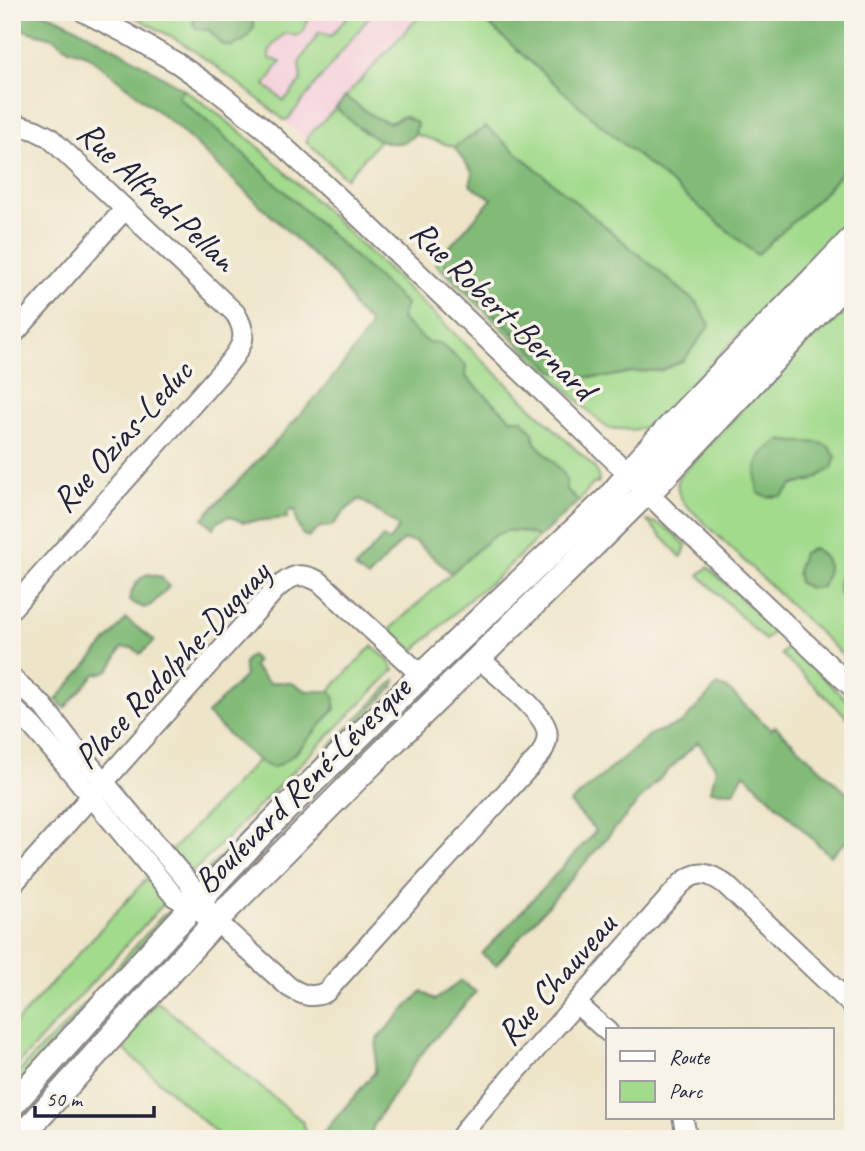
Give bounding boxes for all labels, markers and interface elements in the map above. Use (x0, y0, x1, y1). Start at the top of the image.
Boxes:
street label: Rue Alfred-Pellan (68, 111, 248, 283)
street label: Rue Robert-Bernard (401, 210, 609, 413)
street label: Rue Ozias-Leduc (42, 349, 204, 522)
street label: Place Rodolphe-Duguay (64, 550, 281, 779)
street label: Boulevard René-Lévesque (184, 665, 422, 903)
street label: Rue Chauveau (486, 902, 627, 1055)
legend (606, 1028, 834, 1120)
text: Route (669, 1044, 710, 1070)
scale bar (35, 1074, 154, 1118)
text: Parc (669, 1078, 704, 1104)
text: 50 m (46, 1086, 84, 1112)

